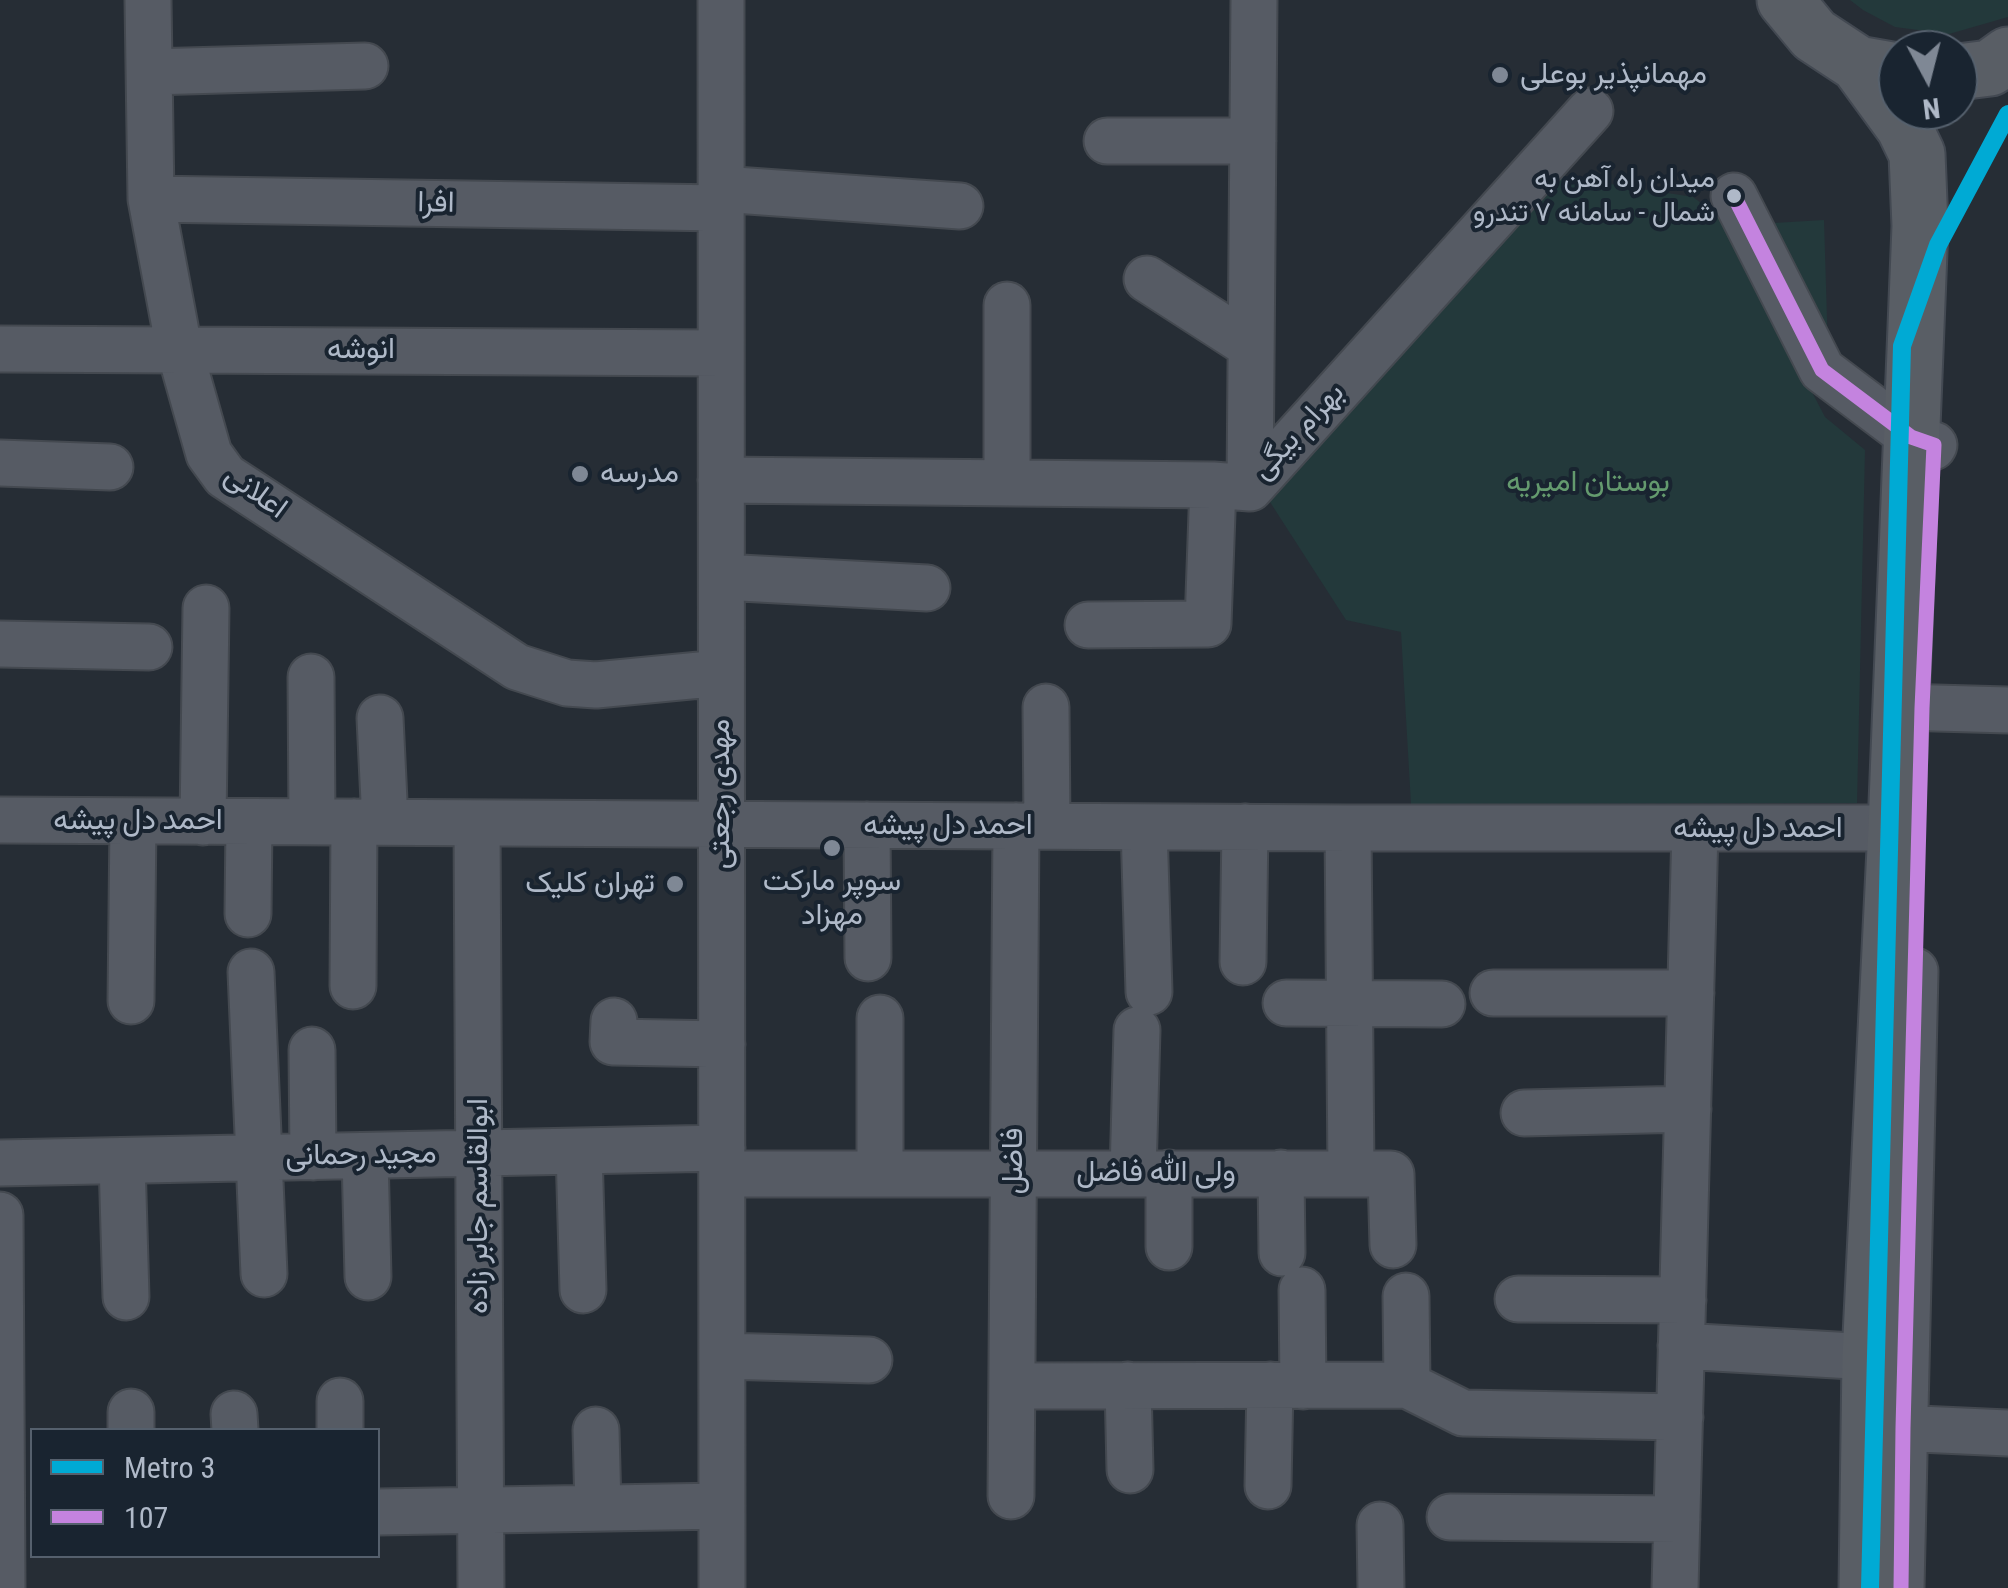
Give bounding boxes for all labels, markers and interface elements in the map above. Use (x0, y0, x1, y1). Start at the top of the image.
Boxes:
north arrow (1878, 30, 1978, 130)
place label: مهمانپذیر بوعلی (1520, 57, 1707, 93)
marker: مهمانپذیر بوعلی (1489, 64, 1511, 86)
text: N (1921, 91, 1942, 126)
place label: میدان راه آهن به شمال - سامانه ۷ تندرو (1473, 163, 1715, 229)
street label: افرا (417, 186, 455, 222)
marker: میدان راه آهن به شمال - سامانه ۷ تندرو (1724, 186, 1744, 206)
street label: انوشه (327, 332, 395, 368)
street label: بهرام بیگی (1245, 376, 1353, 488)
place label: مدرسه (600, 456, 679, 492)
street label: اعلانی (217, 458, 293, 528)
marker: مدرسه (569, 463, 591, 485)
park label: بوستان امیریه (1506, 465, 1670, 501)
street label: مهدی رجعتی (703, 719, 739, 869)
street label: احمد دل پیشه (53, 803, 223, 839)
street label: احمد دل پیشه (863, 808, 1033, 844)
street label: احمد دل پیشه (1673, 811, 1843, 847)
marker: سوپر مارکت مهزاد (821, 837, 843, 859)
place label: سوپر مارکت مهزاد (763, 864, 901, 934)
place label: تهران کلیک (525, 866, 655, 902)
marker: تهران کلیک (664, 873, 686, 895)
street label: ابوالقاسم جابر زاده (461, 1098, 497, 1314)
street label: فاضل (996, 1128, 1032, 1194)
street label: مجید رحمانی (285, 1137, 437, 1175)
street label: ولی الله فاضل (1076, 1155, 1236, 1191)
legend (30, 1428, 380, 1558)
text: Metro 3 (124, 1450, 215, 1485)
text: 107 (124, 1500, 168, 1535)

